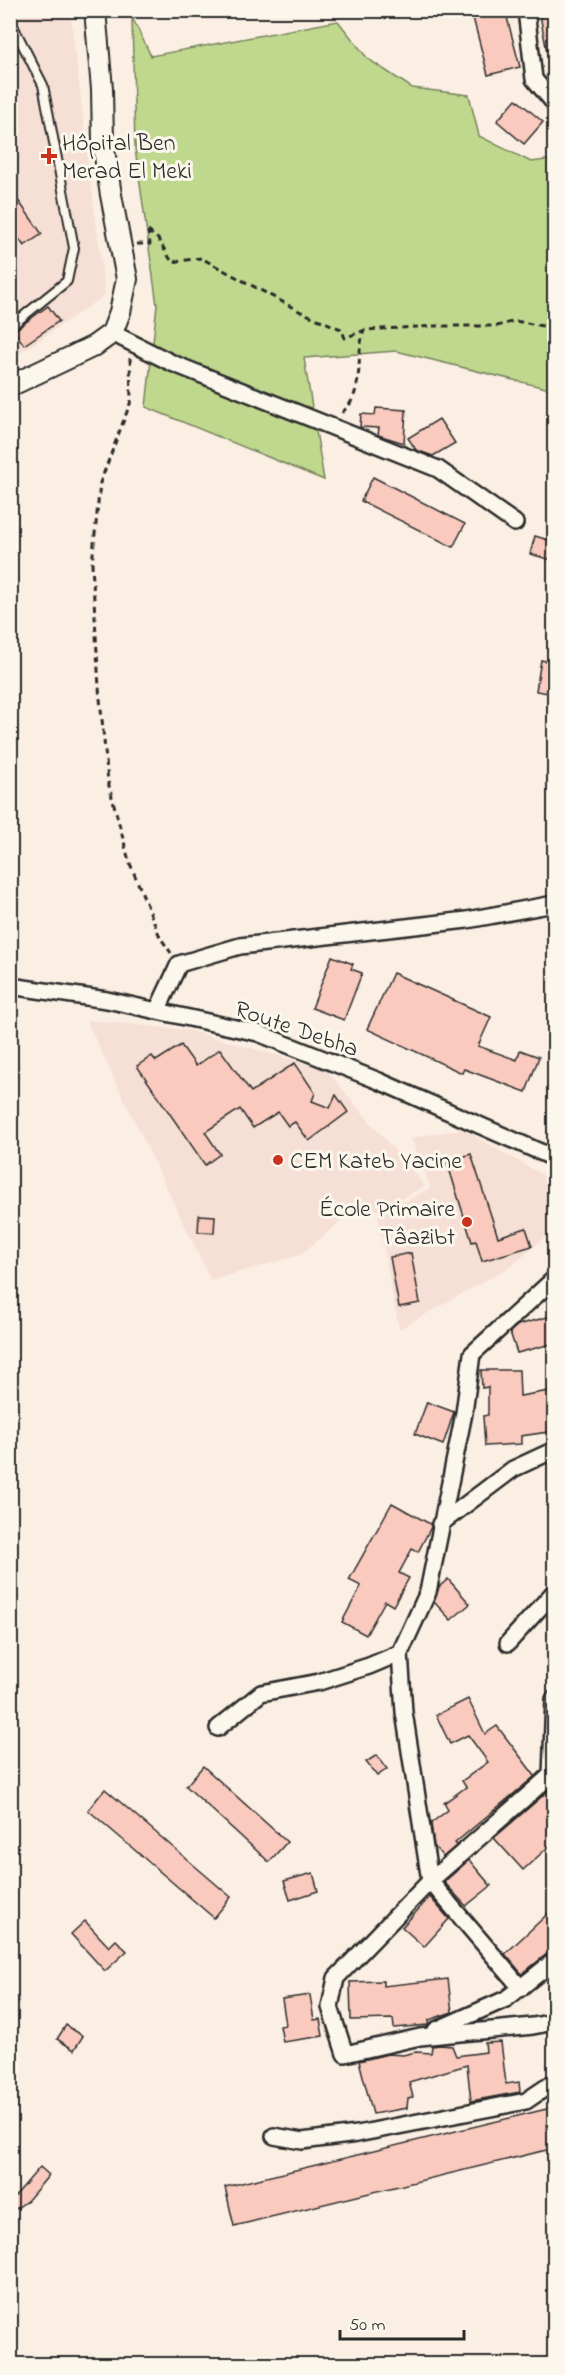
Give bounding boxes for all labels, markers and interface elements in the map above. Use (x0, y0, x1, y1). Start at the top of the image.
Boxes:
place label: Hôpital Ben Merad El Meki (62, 127, 192, 190)
marker: Hôpital Ben Merad El Meki (40, 147, 58, 165)
street label: Route Debha (230, 993, 363, 1068)
place label: CEM Kateb Yacine (290, 1145, 462, 1180)
marker: CEM Kateb Yacine (271, 1153, 285, 1167)
place label: École Primaire Tâazibt (319, 1193, 455, 1256)
marker: École Primaire Tâazibt (460, 1215, 474, 1229)
scale bar (340, 2303, 464, 2341)
text: 50 m (349, 2313, 386, 2339)

